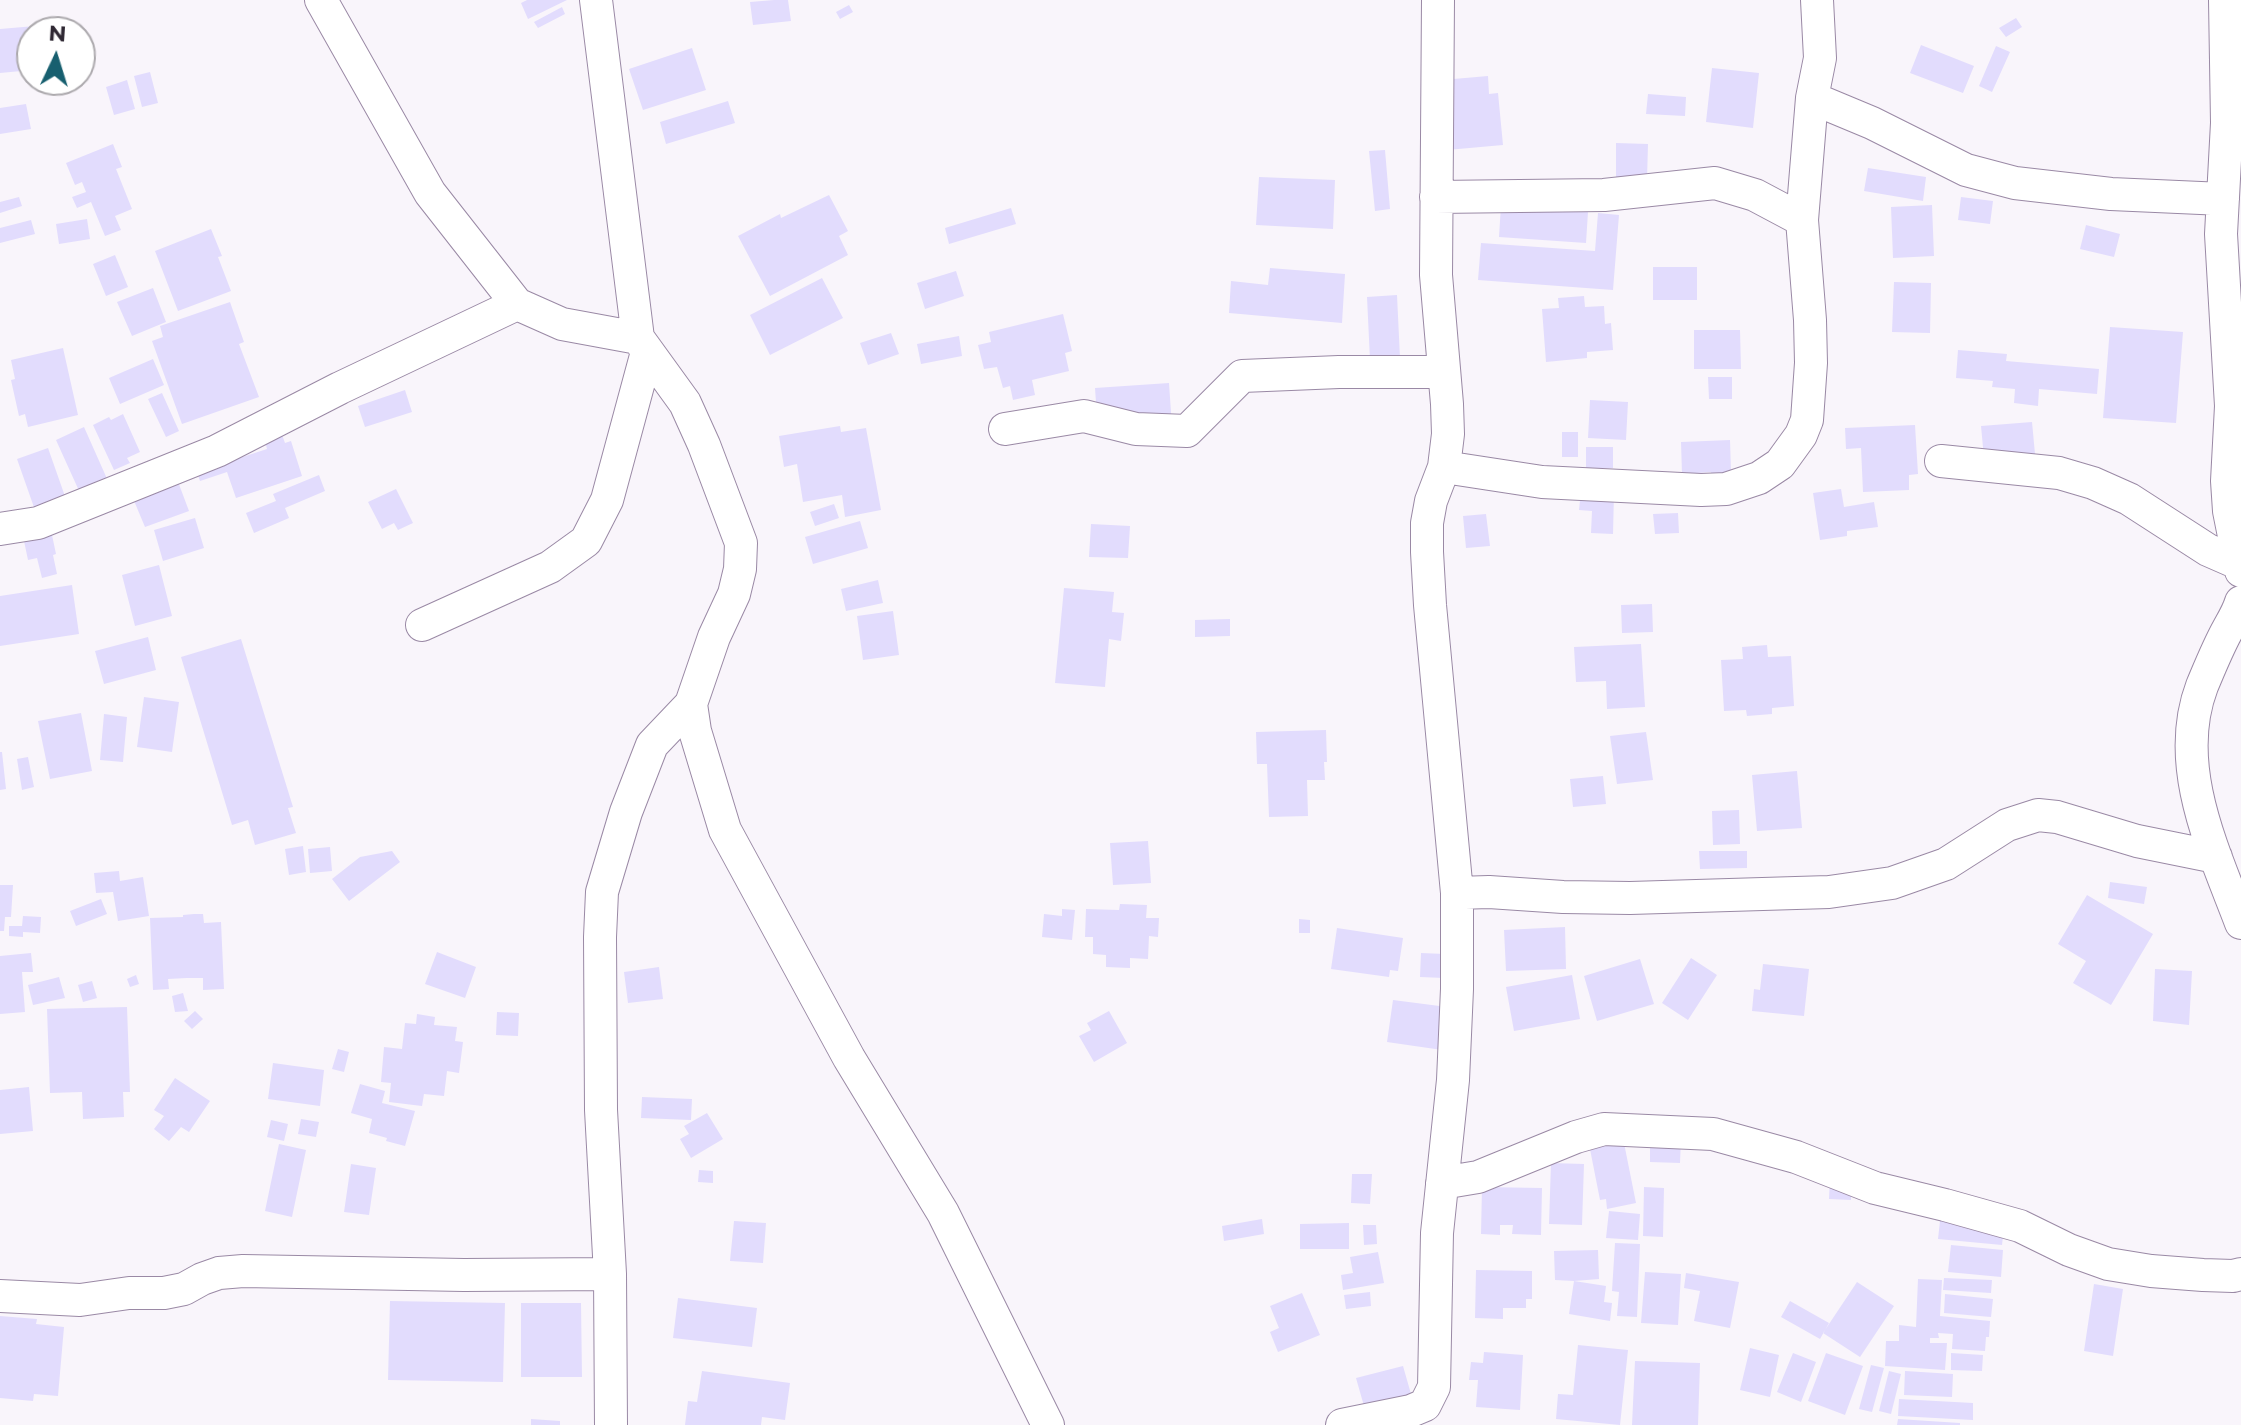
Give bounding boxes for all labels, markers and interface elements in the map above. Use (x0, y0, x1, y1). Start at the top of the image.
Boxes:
north arrow (16, 16, 96, 96)
text: N (48, 19, 67, 48)

